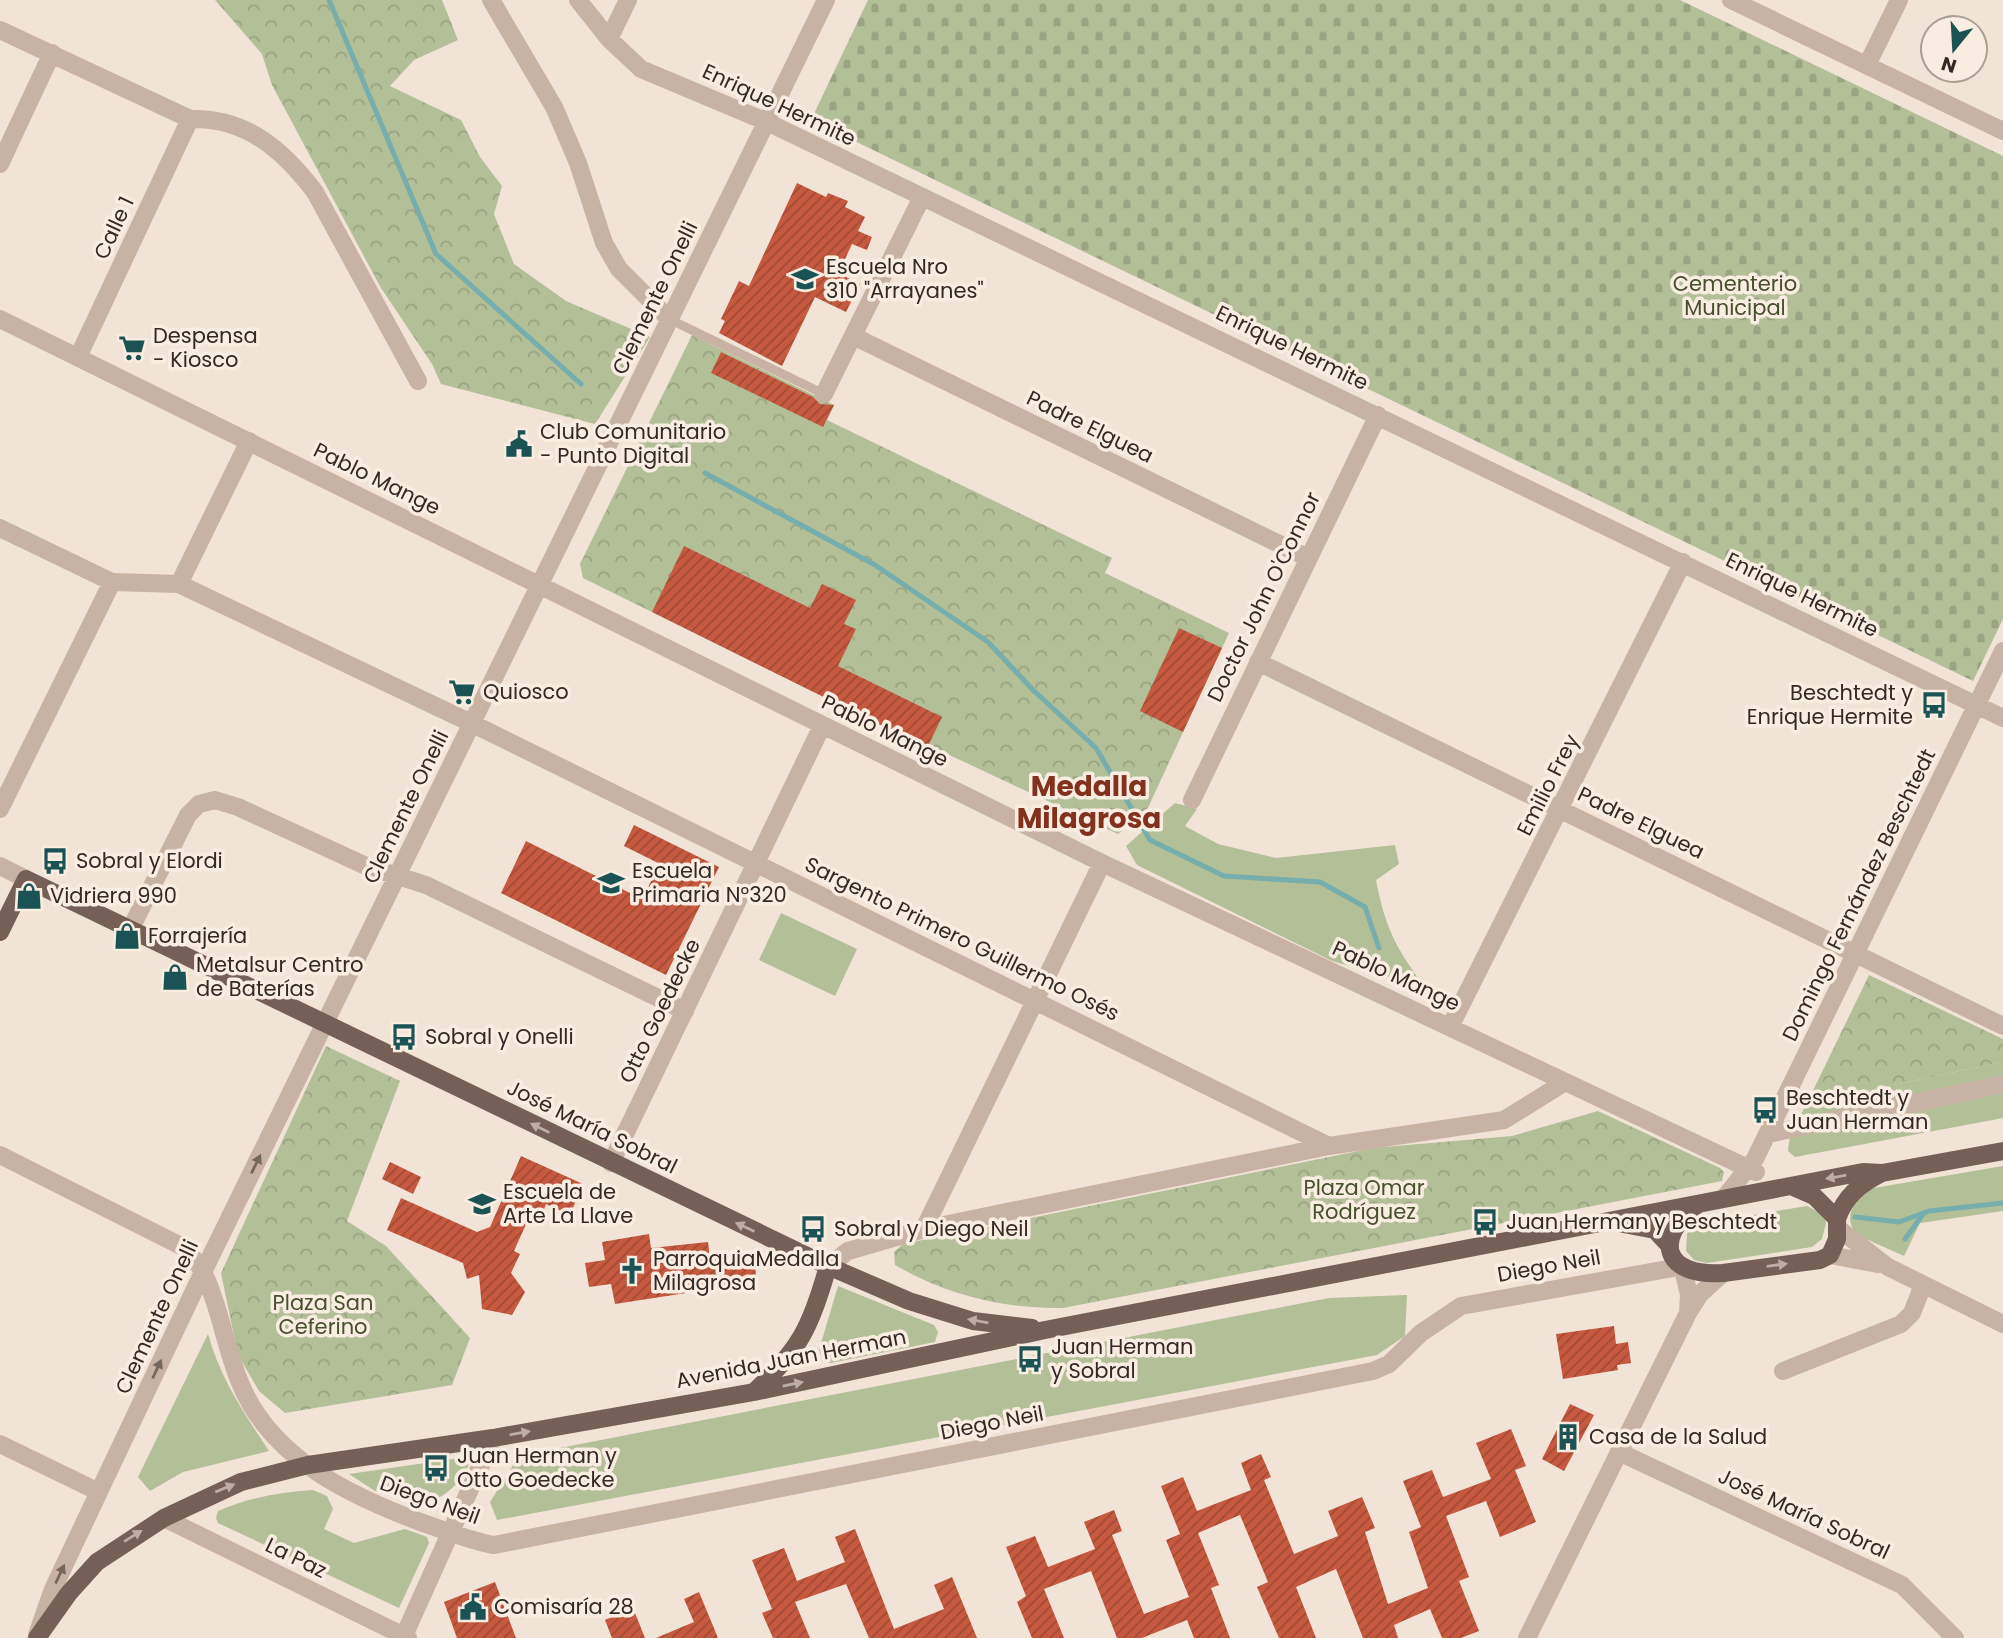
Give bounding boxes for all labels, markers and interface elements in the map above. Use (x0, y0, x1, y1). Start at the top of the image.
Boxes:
north arrow (1919, 14, 1989, 84)
text: N (1938, 50, 1960, 80)
street label: Enrique Hermite (698, 56, 861, 153)
street label: Calle 1 (86, 192, 141, 264)
street label: Clemente Onelli (605, 216, 704, 379)
place label: Escuela Nro 310 "Arrayanes" (826, 252, 984, 305)
school or university icon: Escuela Nro 310 "Arrayanes" (790, 264, 820, 294)
park label: Cementerio Municipal (1673, 269, 1797, 322)
street label: Enrique Hermite (1211, 298, 1373, 397)
place label: Despensa - Kiosco (153, 321, 258, 374)
supermarket icon: Despensa - Kiosco (117, 333, 147, 363)
street label: Padre Elguea (1022, 383, 1159, 470)
place label: Club Comunitario - Punto Digital (540, 417, 726, 470)
public building icon: Club Comunitario - Punto Digital (504, 429, 534, 459)
street label: Pablo Mange (309, 435, 445, 522)
street label: Doctor John O'Connor (1200, 487, 1327, 707)
street label: Enrique Hermite (1721, 545, 1883, 644)
supermarket icon: Quiosco (447, 677, 477, 707)
place label: Quiosco (483, 677, 569, 706)
place label: Beschtedt y Enrique Hermite (1747, 678, 1913, 731)
street label: Pablo Mange (817, 687, 953, 774)
bus stop icon: Beschtedt y Enrique Hermite (1919, 690, 1949, 720)
street label: Clemente Onelli (356, 725, 455, 888)
street label: Emilio Frey (1510, 729, 1586, 840)
street label: Domingo Fernández Beschtedt (1775, 744, 1942, 1046)
district label: Medalla Milagrosa (1017, 767, 1161, 838)
street label: Padre Elguea (1573, 779, 1710, 866)
bus stop icon: Sobral y Elordi (40, 846, 70, 876)
place label: Sobral y Elordi (76, 846, 223, 875)
street label: Sargento Primero Guillermo Osés (800, 850, 1124, 1028)
place label: Escuela Primaria N°320 (632, 856, 787, 909)
school or university icon: Escuela Primaria N°320 (596, 868, 626, 898)
shop icon: Vidriera 990 (14, 881, 44, 911)
place label: Vidriera 990 (50, 881, 177, 910)
shop icon: Forrajería (112, 921, 142, 951)
place label: Forrajería (148, 921, 247, 950)
street label: Pablo Mange (1328, 933, 1465, 1018)
street label: Otto Goedecke (612, 934, 707, 1088)
place label: Metalsur Centro de Baterías (196, 950, 364, 1003)
shop icon: Metalsur Centro de Baterías (160, 962, 190, 992)
bus stop icon: Sobral y Onelli (389, 1022, 419, 1052)
place label: Sobral y Onelli (425, 1022, 574, 1051)
street label: José María Sobral (502, 1073, 682, 1180)
place label: Beschtedt y Juan Herman (1786, 1083, 1928, 1136)
bus stop icon: Beschtedt y Juan Herman (1750, 1095, 1780, 1125)
one-way arrow (530, 1122, 550, 1133)
one-way arrow (250, 1154, 262, 1174)
one-way arrow (1825, 1172, 1847, 1183)
park label: Plaza Omar Rodríguez (1303, 1173, 1425, 1226)
place label: Escuela de Arte La Llave (503, 1177, 633, 1230)
school or university icon: Escuela de Arte La Llave (467, 1189, 497, 1219)
bus stop icon: Juan Herman y Beschtedt (1470, 1207, 1500, 1237)
place label: Juan Herman y Beschtedt (1506, 1207, 1777, 1236)
bus stop icon: Sobral y Diego Neil (798, 1214, 828, 1244)
place label: Sobral y Diego Neil (834, 1214, 1029, 1243)
one-way arrow (735, 1221, 755, 1232)
street label: Clemente Onelli (108, 1235, 205, 1399)
street label: Diego Neil (1495, 1242, 1603, 1289)
place label: ParroquiaMedalla Milagrosa (653, 1244, 839, 1297)
church icon: ParroquiaMedalla Milagrosa (617, 1256, 647, 1286)
one-way arrow (1766, 1260, 1788, 1271)
park label: Plaza San Ceferino (273, 1288, 373, 1341)
one-way arrow (967, 1315, 989, 1326)
street label: Avenida Juan Herman (673, 1322, 909, 1395)
place label: Juan Herman y Sobral (1051, 1332, 1193, 1385)
bus stop icon: Juan Herman y Sobral (1015, 1344, 1045, 1374)
one-way arrow (152, 1359, 163, 1379)
one-way arrow (782, 1378, 804, 1389)
street label: Diego Neil (938, 1398, 1046, 1447)
building icon: Casa de la Salud (1553, 1422, 1583, 1452)
place label: Casa de la Salud (1589, 1422, 1767, 1451)
one-way arrow (510, 1427, 532, 1438)
place label: Juan Herman y Otto Goedecke (457, 1441, 617, 1494)
bus stop icon: Juan Herman y Otto Goedecke (421, 1453, 451, 1483)
street label: José María Sobral (1714, 1461, 1895, 1566)
street label: Diego Neil (376, 1468, 484, 1531)
one-way arrow (215, 1482, 235, 1494)
one-way arrow (123, 1530, 143, 1543)
street label: La Paz (261, 1530, 332, 1585)
one-way arrow (54, 1564, 66, 1584)
public building icon: Comisaría 28 (458, 1592, 488, 1622)
place label: Comisaría 28 (494, 1592, 634, 1621)

